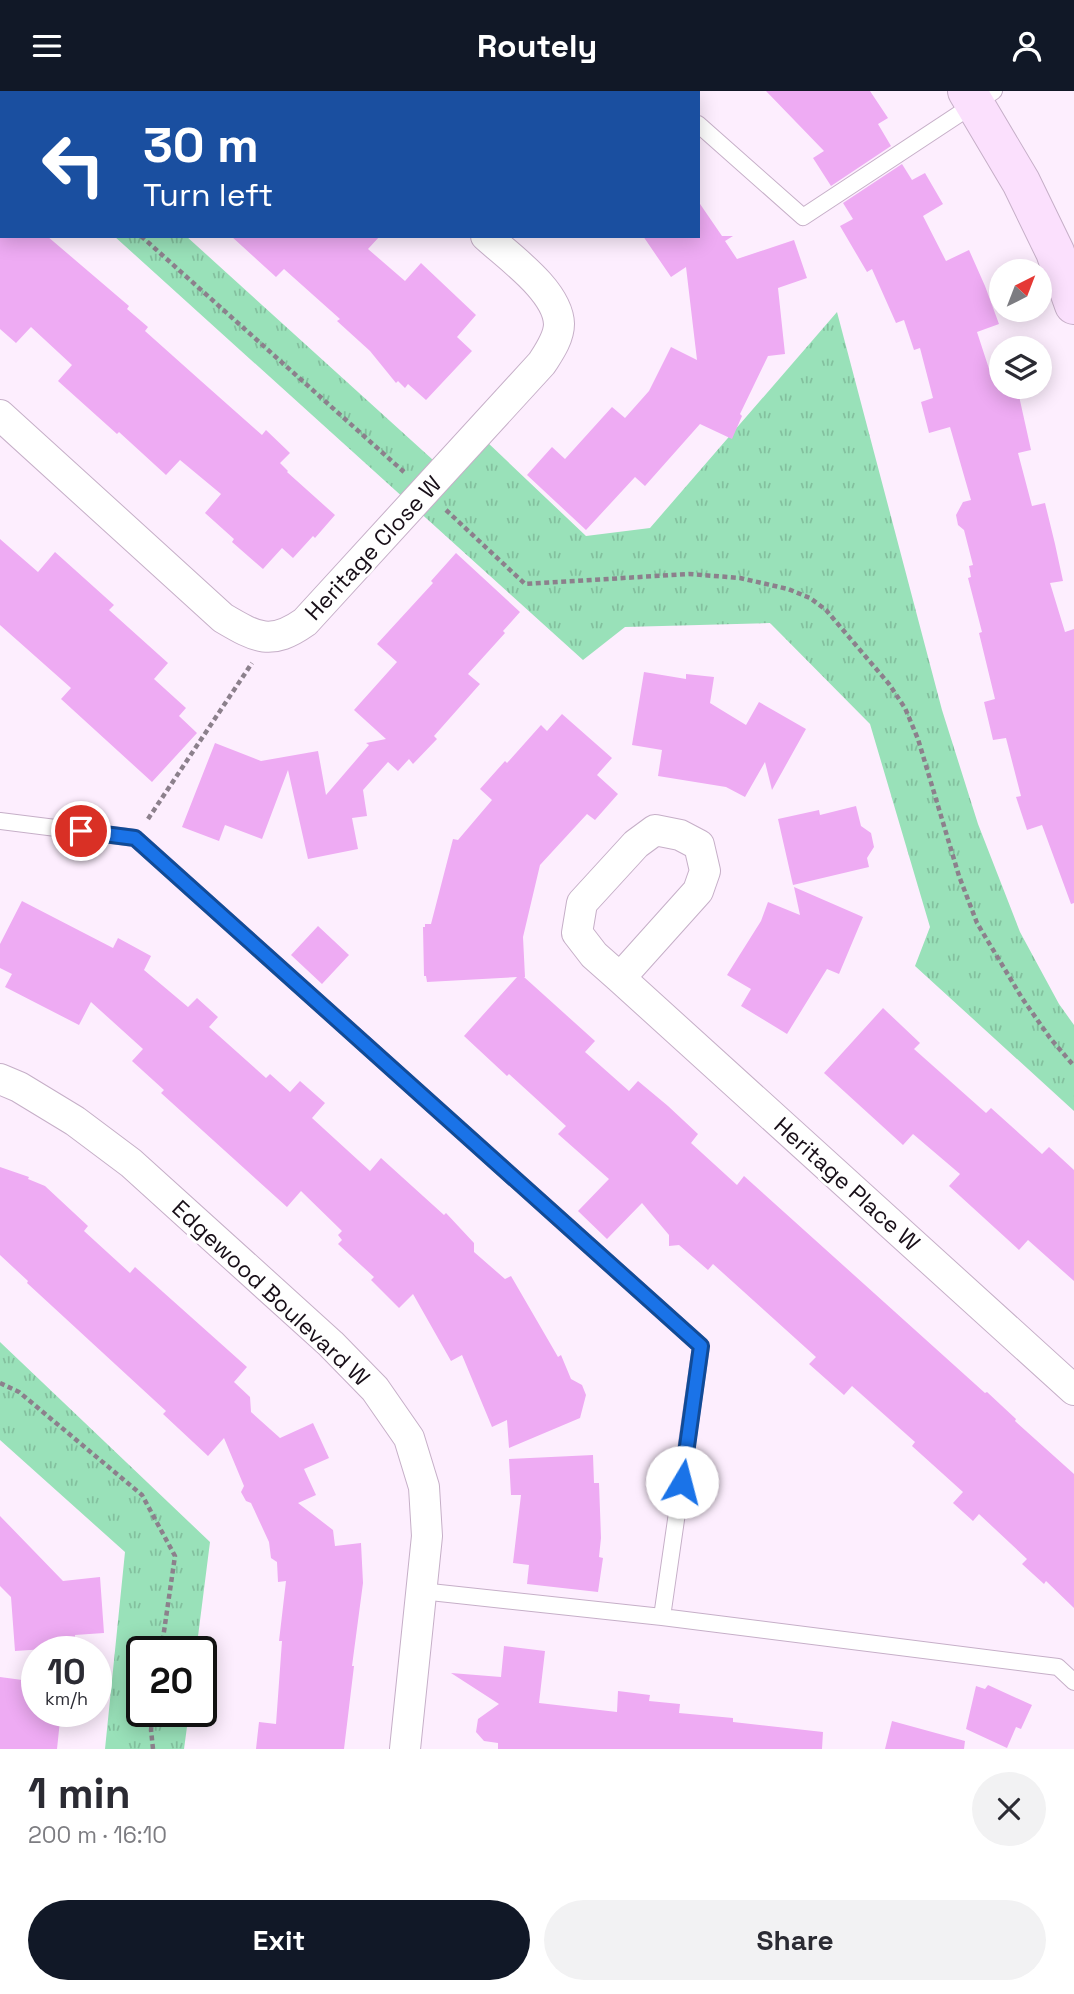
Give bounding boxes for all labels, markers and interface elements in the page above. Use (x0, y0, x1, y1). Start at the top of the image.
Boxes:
text: Routely (477, 26, 597, 66)
icon: menu (28, 27, 66, 65)
icon: person (1008, 27, 1046, 65)
text: 30 m (143, 114, 259, 176)
icon: left (28, 119, 119, 210)
text: Turn left (143, 175, 273, 215)
north arrow (989, 259, 1052, 322)
map controls (989, 259, 1052, 399)
button: layers (989, 336, 1052, 399)
street label: Heritage Close W (298, 469, 448, 627)
pin (51, 801, 111, 861)
icon: arrive (62, 812, 100, 850)
street label: Heritage Place W (768, 1111, 926, 1257)
street label: Edgewood Boulevard W (166, 1193, 376, 1393)
position arrow (645, 1445, 719, 1519)
speed limit sign: 20 (126, 1636, 217, 1727)
text: 10 (47, 1650, 86, 1694)
text: km/h (45, 1687, 88, 1710)
text: 1 min (28, 1767, 131, 1820)
button: close (972, 1772, 1046, 1846)
text: 200 m · 16:10 (28, 1820, 167, 1850)
button: Exit (28, 1900, 530, 1980)
button: Share (544, 1900, 1046, 1980)

